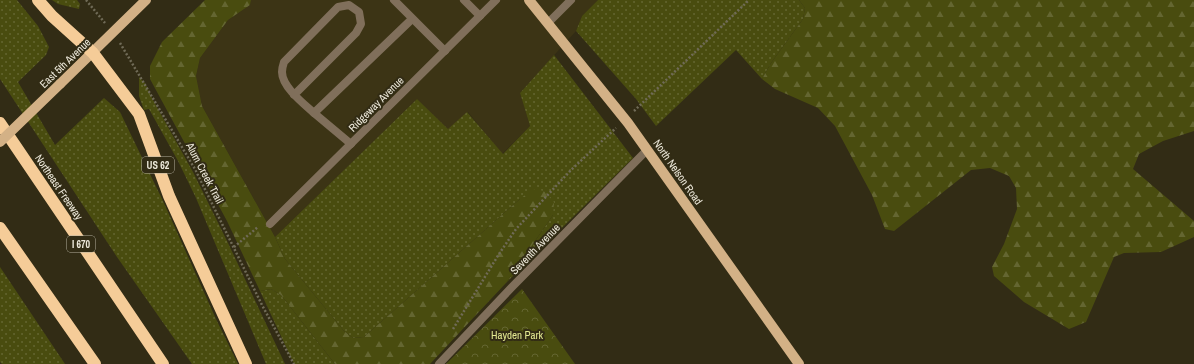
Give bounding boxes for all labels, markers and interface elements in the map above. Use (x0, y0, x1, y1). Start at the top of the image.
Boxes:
street label: East 5th Avenue (37, 35, 93, 91)
street label: Ridgeway Avenue (345, 73, 407, 135)
street label: North Nelson Road (650, 137, 706, 207)
street label: Alum Creek Trail (183, 139, 227, 206)
street label: Northeast Freeway (32, 151, 86, 223)
road number: US 62 (142, 157, 174, 173)
street label: Seventh Avenue (507, 221, 563, 277)
road number: I 670 (67, 236, 95, 252)
park label: Hayden Park (491, 328, 544, 342)

